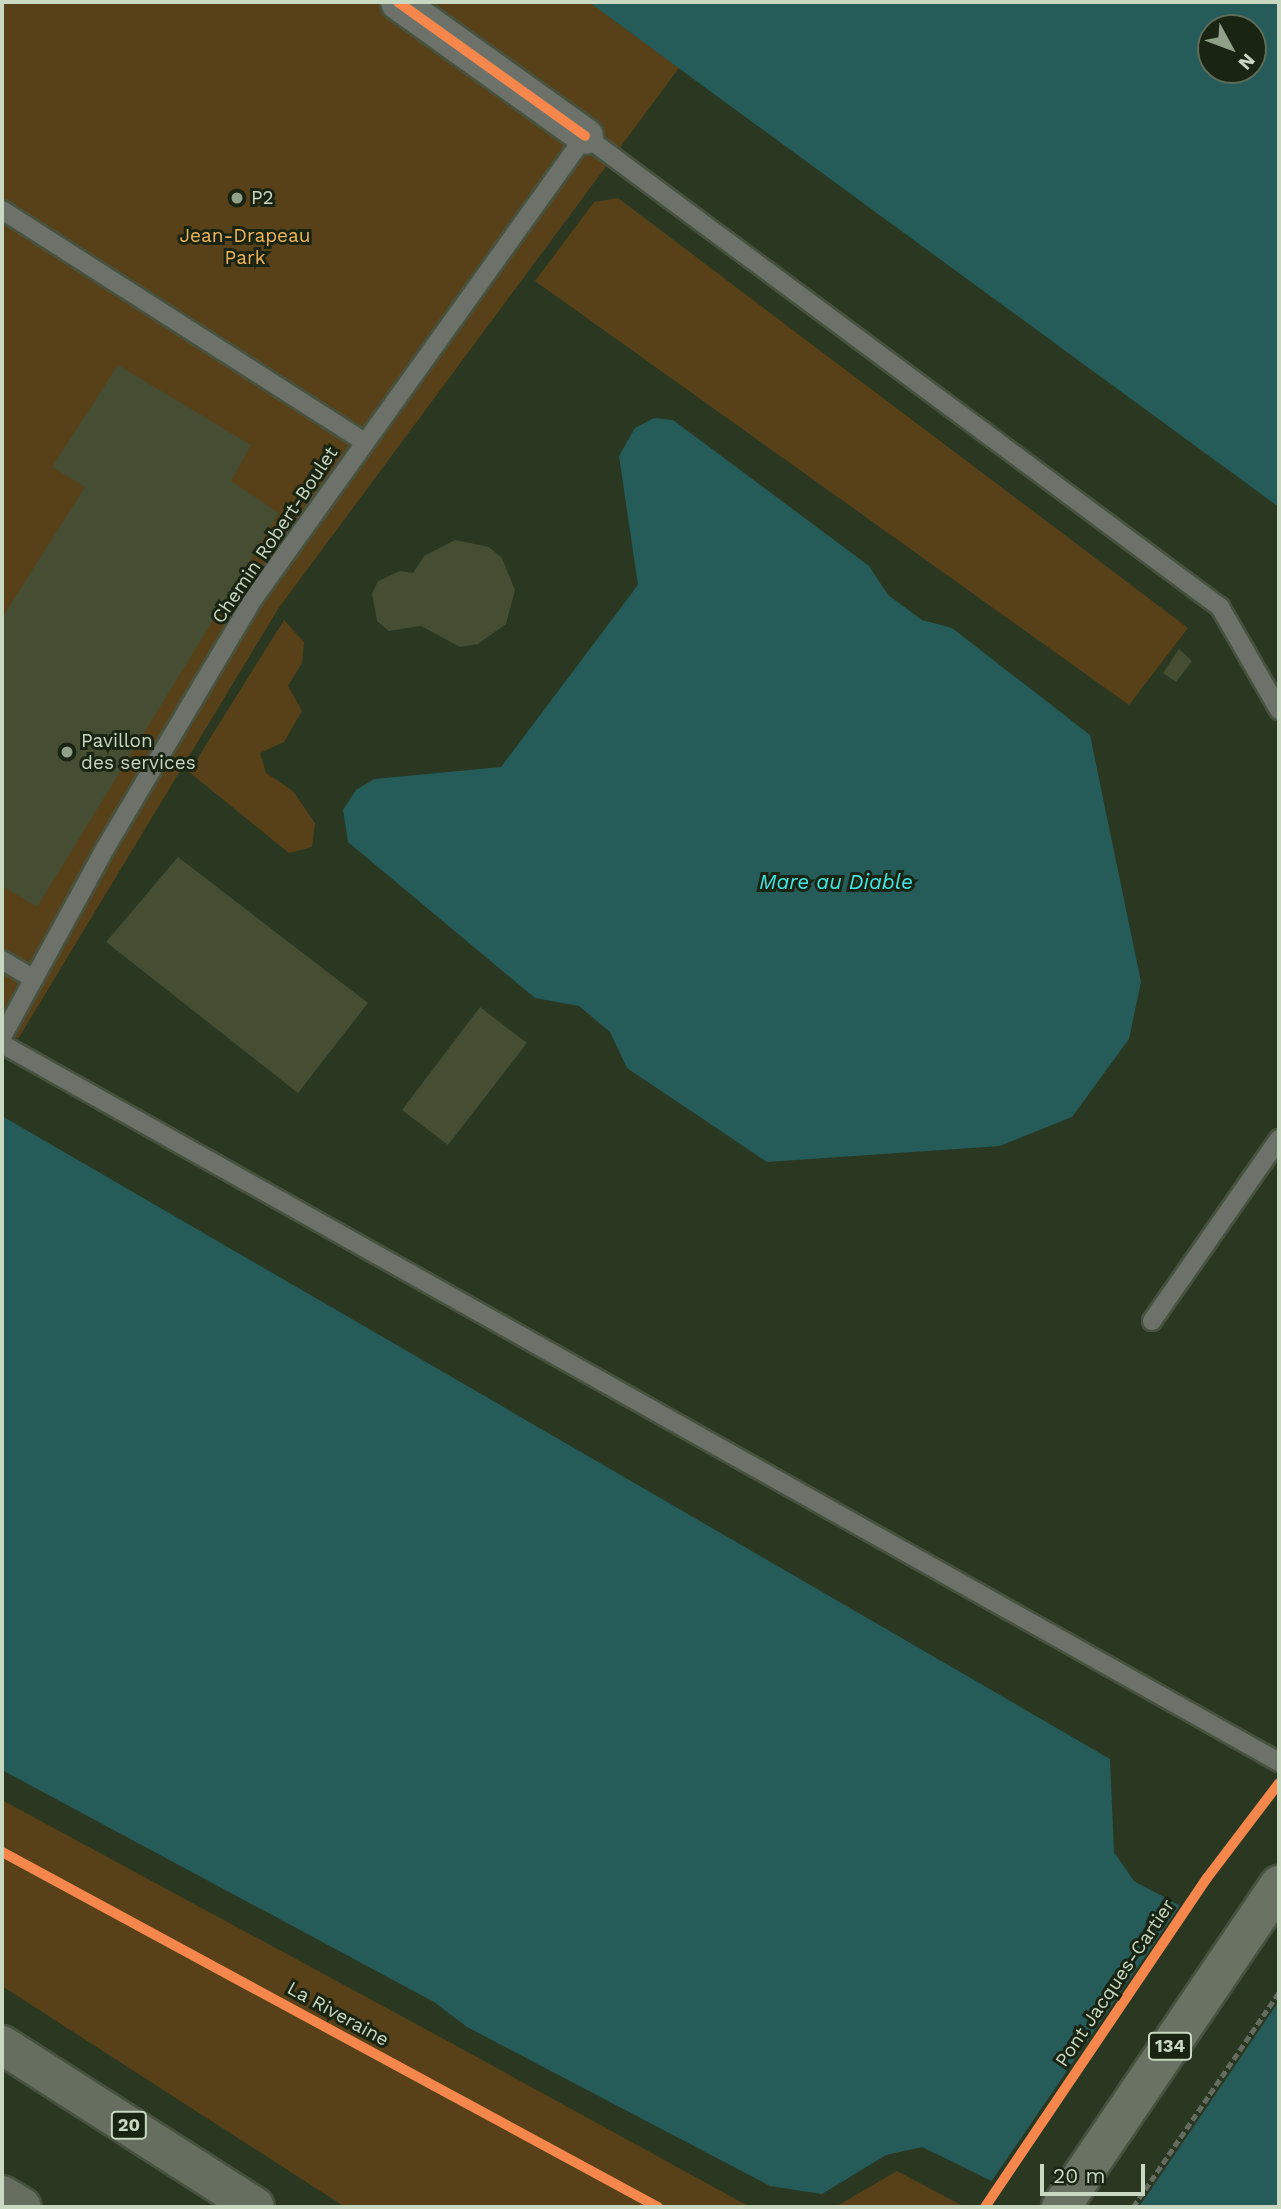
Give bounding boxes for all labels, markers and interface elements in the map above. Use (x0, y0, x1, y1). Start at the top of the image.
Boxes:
north arrow (1197, 14, 1267, 84)
text: N (1233, 49, 1260, 75)
place label: P2 (251, 187, 274, 209)
marker: P2 (229, 190, 245, 206)
park label: Jean-Drapeau Park (180, 225, 310, 269)
street label: Chemin Robert-Boulet (207, 442, 343, 628)
place label: Pavillon des services (81, 730, 196, 774)
marker: Pavillon des services (59, 744, 75, 760)
water label: Mare au Diable (759, 869, 913, 895)
street label: Pont Jacques-Cartier (1050, 1895, 1180, 2071)
street label: La Riveraine (283, 1977, 393, 2051)
road number: 134 (1147, 2032, 1193, 2060)
road number: 20 (110, 2110, 148, 2140)
scale bar (1043, 2150, 1148, 2194)
text: 20 m (1053, 2163, 1105, 2188)

